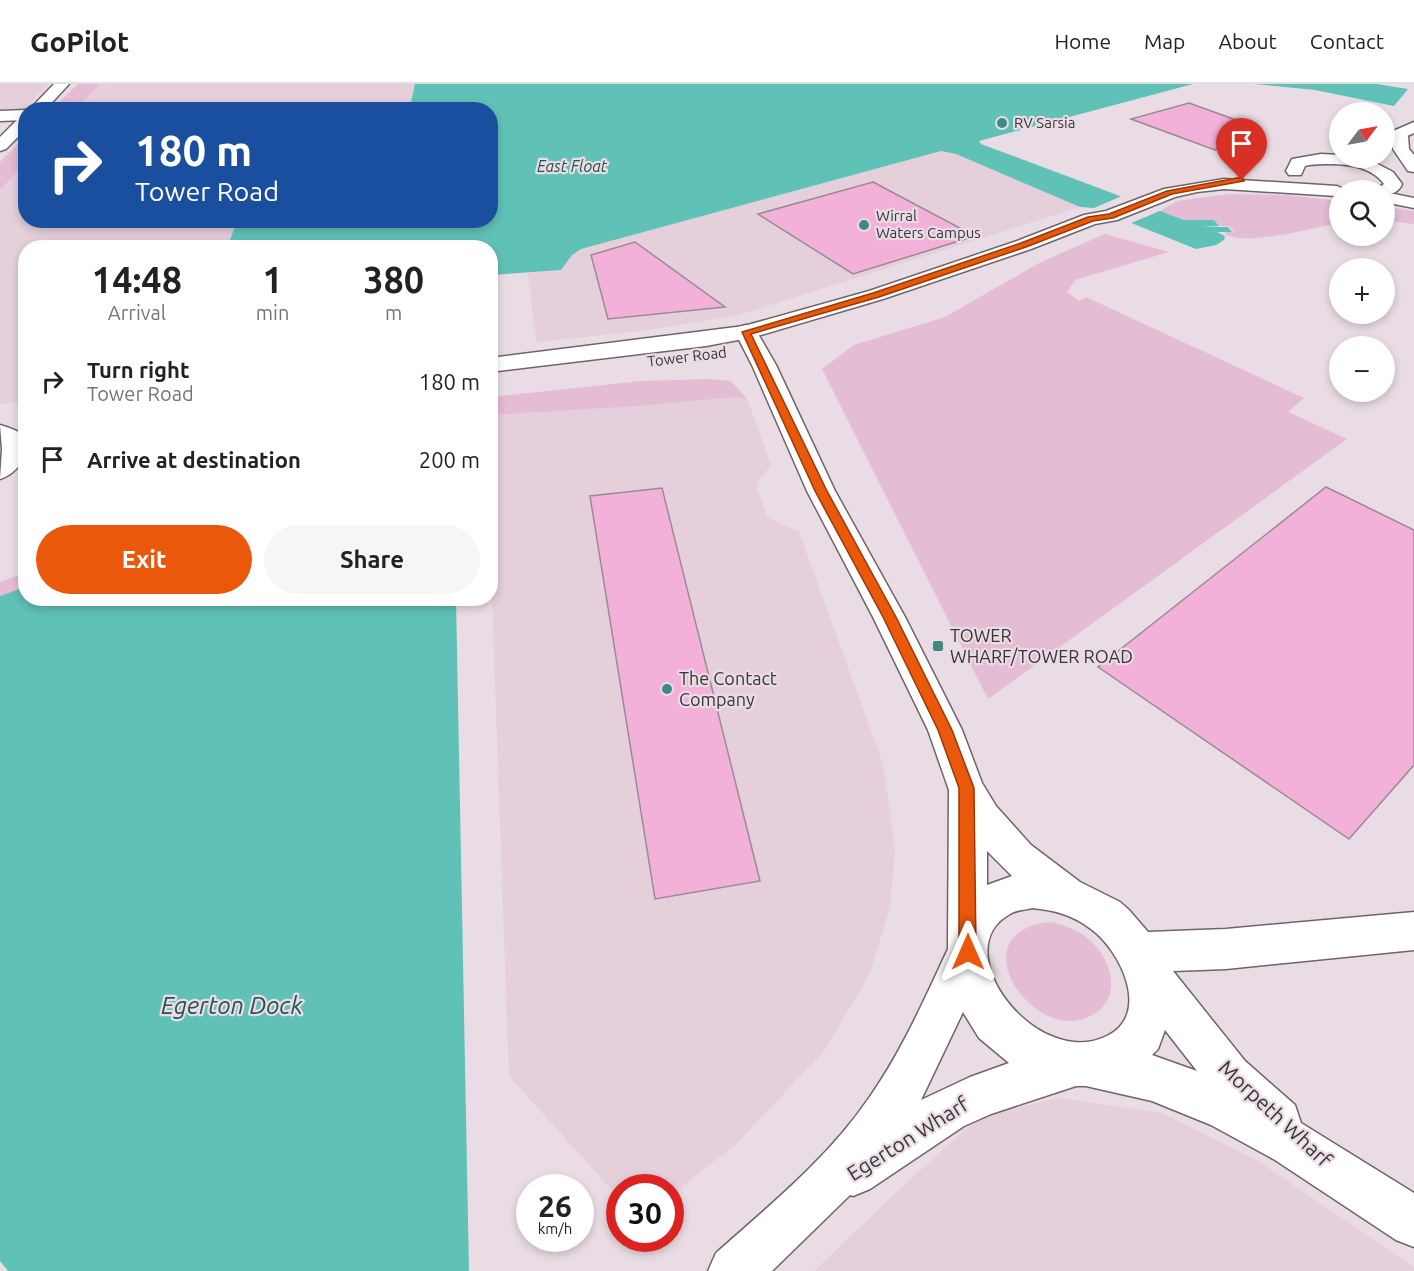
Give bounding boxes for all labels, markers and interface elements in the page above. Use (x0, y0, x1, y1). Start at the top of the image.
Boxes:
text: GoPilot (30, 26, 129, 57)
text: Home (1054, 29, 1111, 53)
text: Map (1144, 29, 1185, 53)
text: About (1218, 29, 1277, 53)
text: Contact (1310, 29, 1384, 53)
north arrow (1329, 102, 1395, 168)
map controls (1329, 102, 1395, 402)
place label: RV Sarsia (1014, 114, 1075, 131)
marker: RV Sarsia (995, 116, 1009, 130)
pin (1216, 118, 1267, 180)
icon: right (36, 126, 114, 204)
text: 180 m (135, 127, 252, 174)
icon: arrive (1225, 127, 1258, 160)
water label: East Float (537, 157, 608, 175)
text: Tower Road (135, 176, 279, 206)
button: search (1329, 180, 1395, 246)
place label: Wirral Waters Campus (876, 207, 981, 241)
marker: Wirral Waters Campus (857, 218, 871, 232)
button: + (1329, 258, 1395, 324)
text: 14:48 (92, 259, 182, 300)
text: 1 (262, 259, 283, 300)
text: 380 (363, 259, 424, 300)
text: Arrival (108, 301, 166, 324)
text: min (256, 301, 289, 324)
text: m (385, 301, 402, 324)
button: − (1329, 336, 1395, 402)
street label: Tower Road (646, 343, 728, 370)
text: Turn right (87, 357, 189, 382)
icon: right (36, 365, 69, 398)
text: 180 m (419, 369, 480, 394)
text: Tower Road (87, 382, 194, 405)
icon: arrive (36, 443, 69, 476)
text: Arrive at destination (87, 447, 301, 472)
text: 200 m (419, 447, 480, 472)
button: Exit (36, 525, 252, 594)
button: Share (264, 525, 480, 594)
place label: TOWER WHARF/TOWER ROAD (950, 625, 1133, 666)
marker: TOWER WHARF/TOWER ROAD (931, 639, 945, 653)
place label: The Contact Company (679, 668, 777, 709)
marker: The Contact Company (660, 682, 674, 696)
position arrow (936, 920, 1000, 984)
water label: Egerton Dock (161, 992, 304, 1019)
street label: Morpeth Wharf (1214, 1055, 1338, 1172)
street label: Egerton Wharf (842, 1091, 973, 1185)
speed limit sign: 30 (606, 1174, 684, 1252)
text: 26 (538, 1189, 572, 1223)
text: km/h (538, 1220, 572, 1237)

